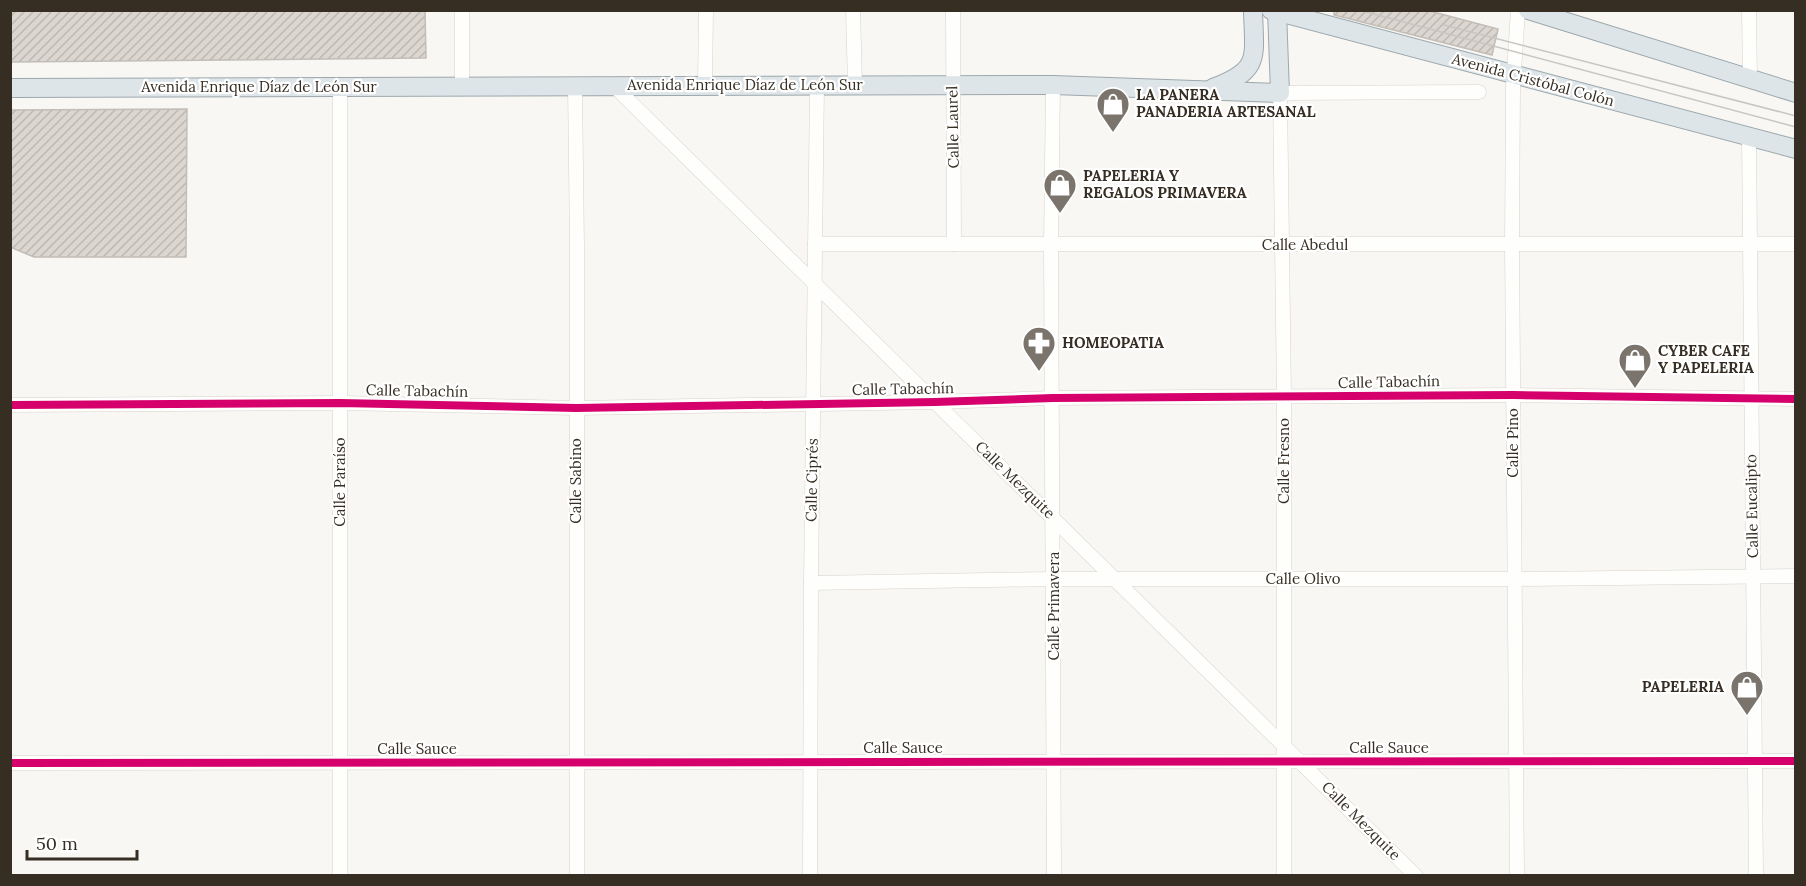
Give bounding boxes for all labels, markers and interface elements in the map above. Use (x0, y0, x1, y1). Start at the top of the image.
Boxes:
street label: Avenida Cristóbal Colón (1449, 48, 1616, 110)
street label: Avenida Enrique Díaz de León Sur (626, 75, 863, 94)
street label: Avenida Enrique Díaz de León Sur (140, 77, 377, 96)
place label: LA PANERA PANADERIA ARTESANAL (1136, 85, 1316, 121)
street label: Calle Laurel (942, 86, 963, 169)
shop icon: LA PANERA PANADERIA ARTESANAL (1095, 86, 1131, 133)
place label: PAPELERIA Y REGALOS PRIMAVERA (1083, 166, 1247, 202)
shop icon: PAPELERIA Y REGALOS PRIMAVERA (1042, 167, 1078, 214)
street label: Calle Abedul (1262, 235, 1348, 254)
pharmacy icon: HOMEOPATIA (1021, 325, 1057, 372)
place label: HOMEOPATIA (1062, 333, 1164, 352)
place label: CYBER CAFE Y PAPELERIA (1658, 341, 1754, 377)
shop icon: CYBER CAFE Y PAPELERIA (1617, 342, 1653, 389)
street label: Calle Tabachín (1338, 371, 1440, 392)
street label: Calle Tabachín (852, 378, 954, 399)
street label: Calle Tabachín (366, 380, 468, 401)
street label: Calle Pino (1503, 408, 1522, 478)
street label: Calle Fresno (1274, 418, 1293, 504)
street label: Calle Paraíso (330, 437, 349, 527)
street label: Calle Mezquite (971, 437, 1059, 523)
street label: Calle Sabino (566, 438, 585, 524)
street label: Calle Ciprés (801, 438, 822, 522)
street label: Calle Eucalipto (1741, 454, 1762, 558)
street label: Calle Primavera (1044, 551, 1063, 661)
street label: Calle Olivo (1266, 569, 1341, 588)
shop icon: PAPELERIA (1729, 669, 1765, 716)
place label: PAPELERIA (1642, 677, 1724, 696)
street label: Calle Sauce (863, 738, 943, 757)
street label: Calle Sauce (1349, 738, 1429, 757)
street label: Calle Sauce (377, 739, 457, 758)
street label: Calle Mezquite (1318, 777, 1405, 864)
scale bar (27, 823, 136, 861)
text: 50 m (36, 832, 78, 855)

